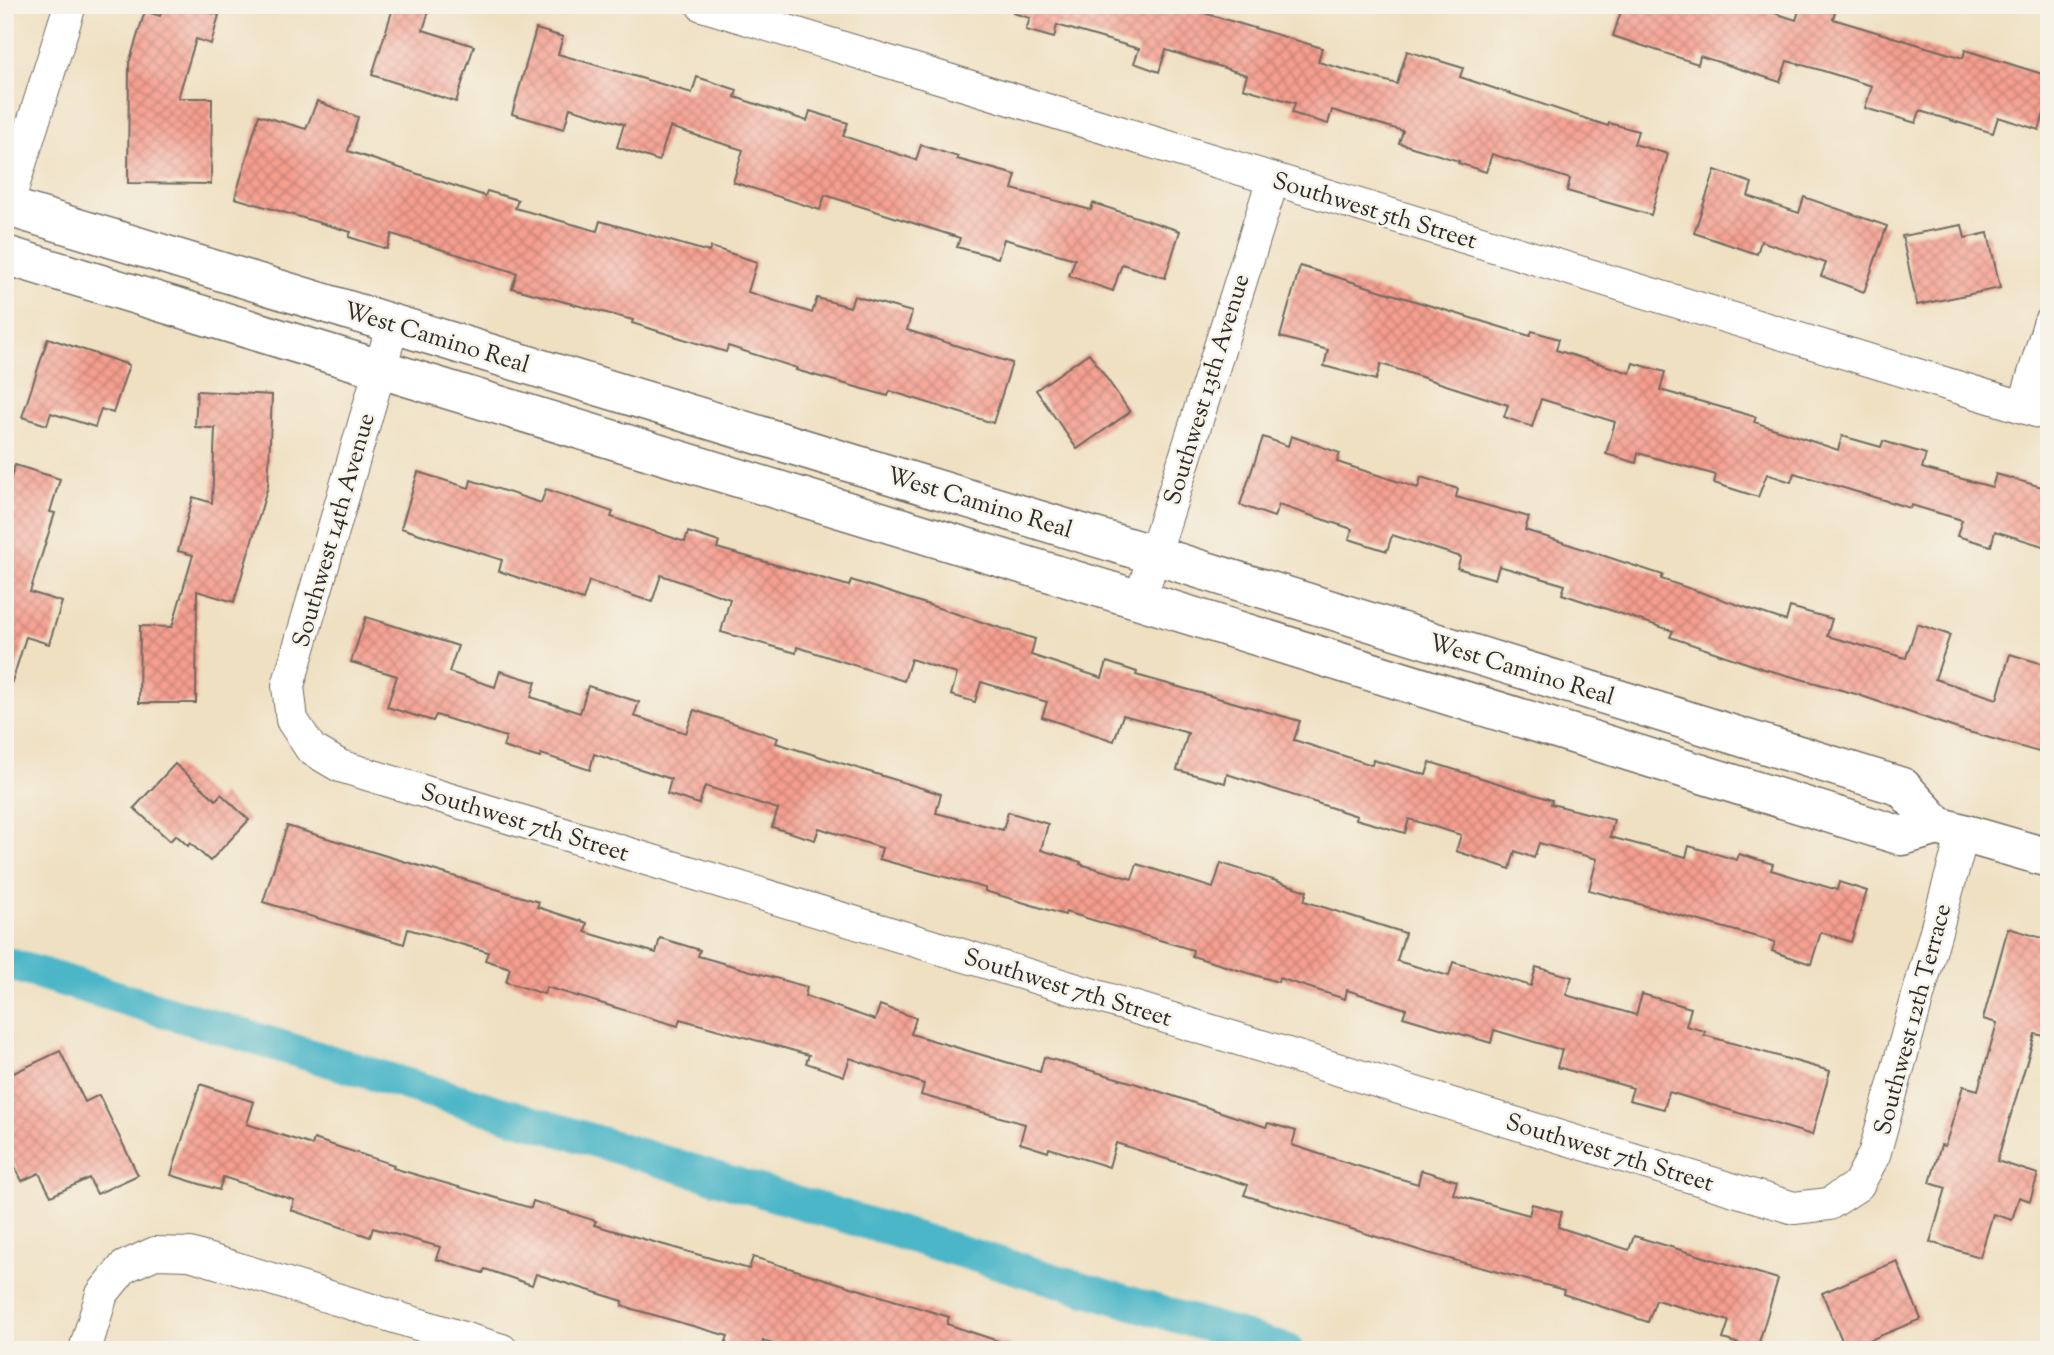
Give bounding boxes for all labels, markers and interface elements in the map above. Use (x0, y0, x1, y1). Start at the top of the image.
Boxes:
street label: Southwest 5th Street (1268, 165, 1481, 259)
street label: Southwest 13th Avenue (1157, 270, 1259, 509)
street label: West Camino Real (339, 294, 534, 383)
street label: Southwest 14th Avenue (285, 409, 385, 652)
street label: West Camino Real (882, 459, 1077, 548)
street label: West Camino Real (1424, 626, 1619, 715)
street label: Southwest 7th Street (416, 776, 633, 872)
street label: Southwest 12th Terrace (1867, 900, 1961, 1139)
street label: Southwest 7th Street (959, 941, 1176, 1037)
street label: Southwest 7th Street (1501, 1106, 1718, 1202)

